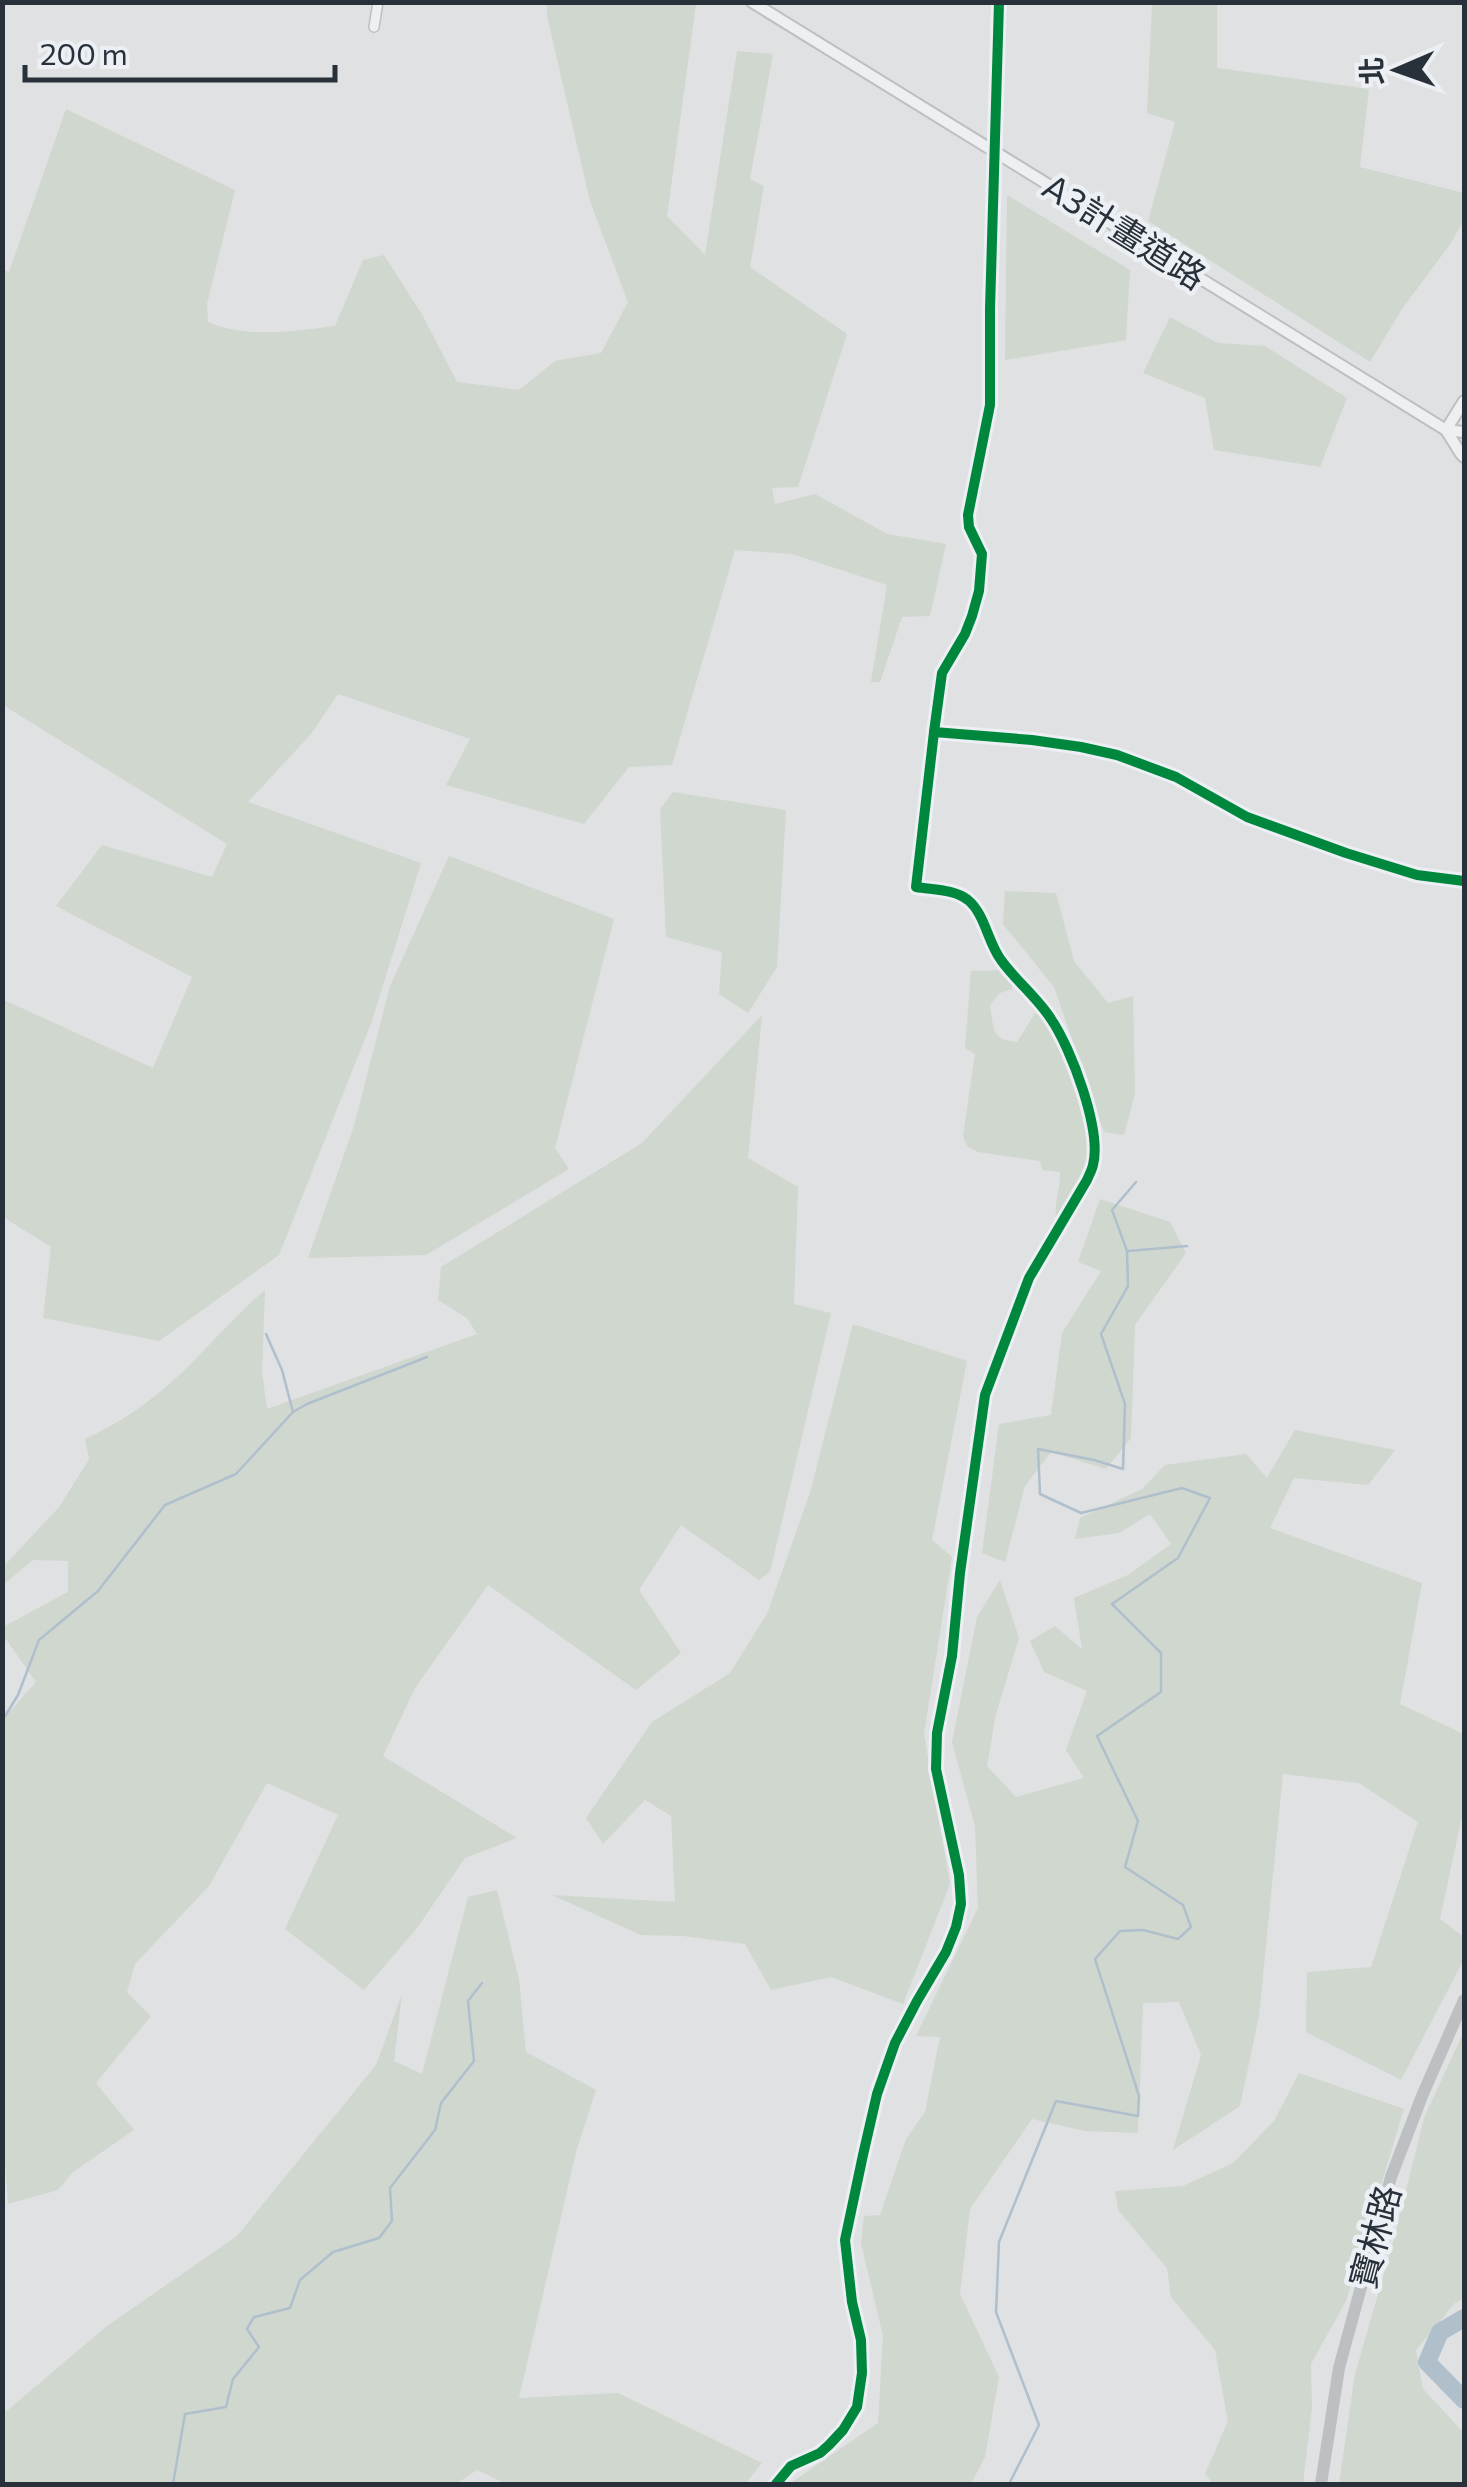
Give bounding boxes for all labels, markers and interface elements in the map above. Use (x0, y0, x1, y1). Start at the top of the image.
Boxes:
scale bar (25, 20, 335, 82)
north arrow (1347, 20, 1447, 120)
text: 200 m (40, 34, 128, 71)
text: 北 (1354, 56, 1388, 85)
street label: A3計畫道路 (1036, 163, 1215, 297)
street label: 寶林路 (1339, 2180, 1408, 2293)

